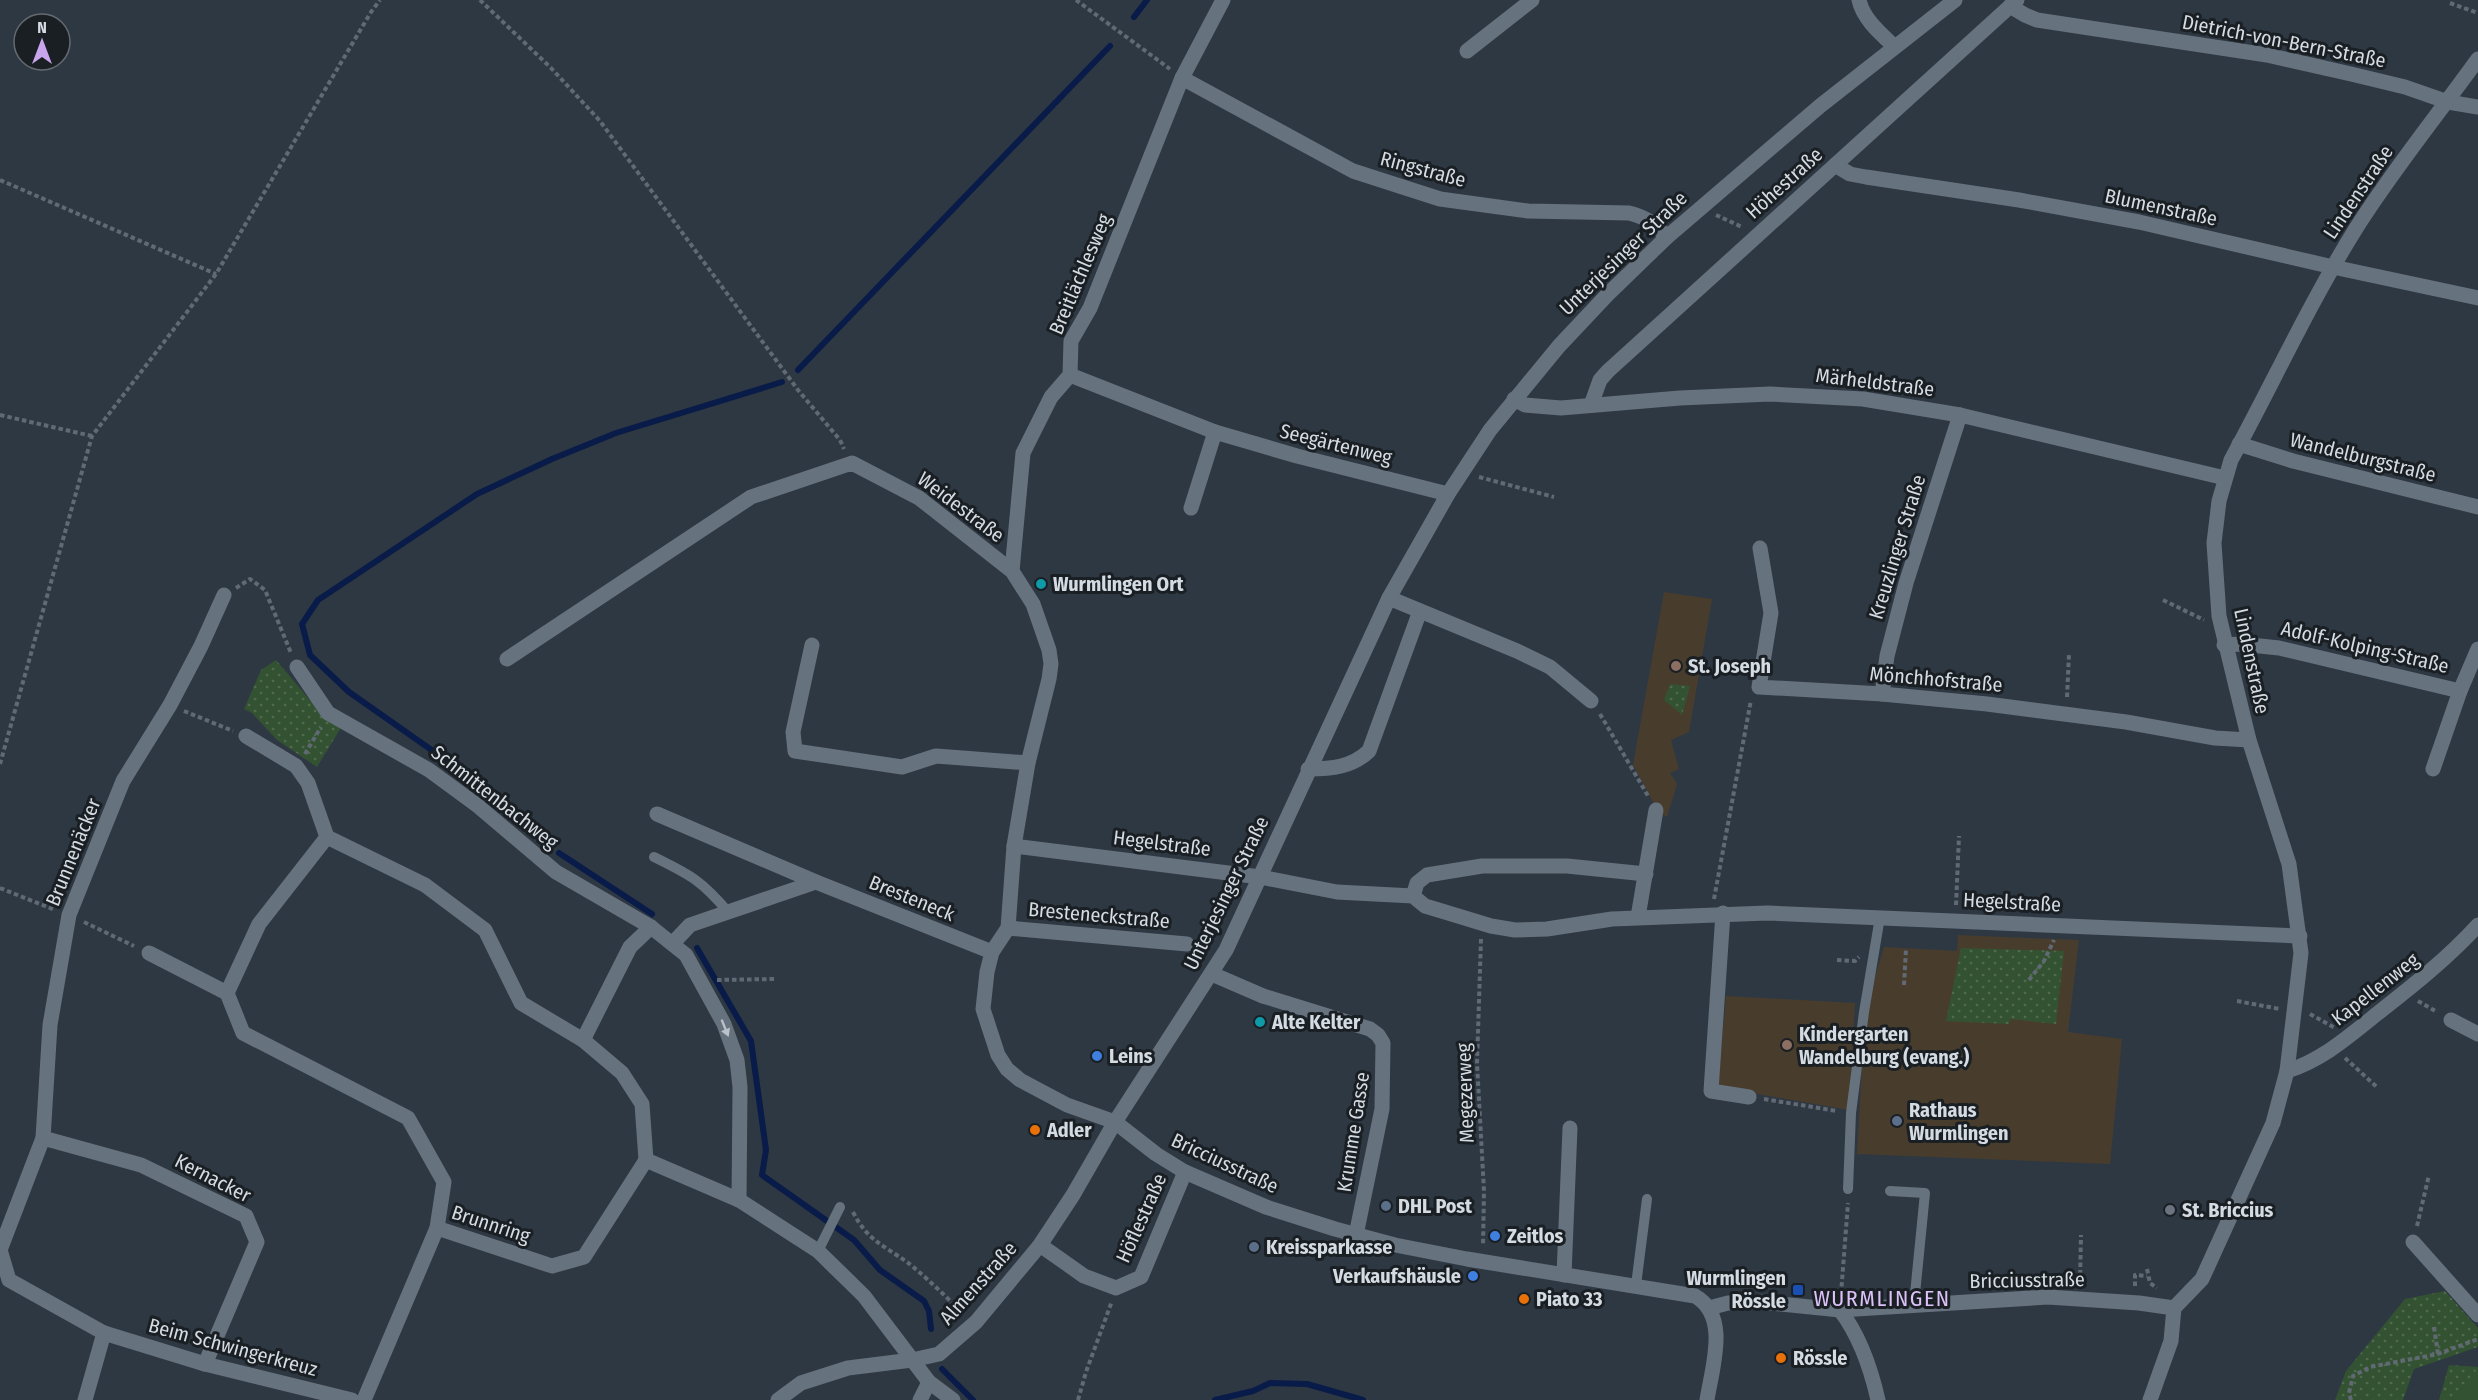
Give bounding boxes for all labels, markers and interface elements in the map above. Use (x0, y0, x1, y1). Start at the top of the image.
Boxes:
street label: Dietrich-von-Bern-Straße (2180, 9, 2388, 73)
north arrow (12, 12, 72, 72)
text: N (37, 18, 47, 37)
street label: Lindenstraße (2318, 141, 2398, 243)
street label: Höhestraße (1741, 142, 1827, 224)
street label: Ringstraße (1378, 146, 1468, 192)
street label: Blumenstraße (2103, 183, 2219, 231)
street label: Unterjesinger Straße (1554, 186, 1692, 320)
street label: Breitlächlesweg (1044, 210, 1116, 338)
street label: Märheldstraße (1814, 363, 1936, 401)
street label: Seegärtenweg (1278, 419, 1395, 470)
street label: Wandelburgstraße (2288, 427, 2438, 487)
street label: Weidestraße (913, 467, 1009, 547)
street label: Kreuzlinger Straße (1864, 472, 1930, 622)
place label: Wurmlingen Ort (1053, 572, 1185, 596)
marker: Wurmlingen Ort (1034, 577, 1048, 591)
street label: Lindenstraße (2229, 606, 2275, 716)
street label: Adolf-Kolping-Straße (2279, 616, 2451, 678)
place label: St. Joseph (1688, 654, 1771, 678)
marker: St. Joseph (1669, 659, 1683, 673)
street label: Mönchhofstraße (1869, 661, 2003, 697)
street label: Schmittenbachweg (427, 740, 564, 854)
street label: Brunnenäcker (40, 795, 106, 909)
street label: Unterjesinger Straße (1178, 812, 1274, 974)
street label: Hegelstraße (1112, 825, 1212, 861)
street label: Bresteneck (866, 870, 959, 926)
street label: Hegelstraße (1962, 887, 2062, 917)
street label: Bresteneckstraße (1027, 897, 1171, 933)
street label: Kapellenweg (2327, 947, 2424, 1030)
place label: Alte Kelter (1271, 1010, 1361, 1034)
marker: Alte Kelter (1253, 1015, 1267, 1029)
one-way arrow (721, 1019, 730, 1037)
place label: Kindergarten Wandelburg (evang.) (1799, 1022, 1969, 1069)
marker: Kindergarten Wandelburg (evang.) (1780, 1038, 1794, 1052)
street label: Megezerweg (1451, 1042, 1479, 1143)
place label: Leins (1109, 1044, 1153, 1068)
marker: Leins (1090, 1049, 1104, 1063)
street label: Krumme Gasse (1332, 1070, 1374, 1194)
place label: Rathaus Wurmlingen (1909, 1098, 2008, 1145)
marker: Rathaus Wurmlingen (1890, 1114, 1904, 1128)
place label: Adler (1046, 1118, 1092, 1142)
marker: Adler (1028, 1123, 1042, 1137)
street label: Bricciusstraße (1168, 1128, 1282, 1198)
street label: Kernacker (171, 1149, 255, 1207)
street label: Höflestraße (1111, 1170, 1171, 1266)
place label: DHL Post (1398, 1194, 1473, 1218)
place label: St. Briccius (2182, 1198, 2274, 1222)
marker: DHL Post (1379, 1199, 1393, 1213)
street label: Brunnring (449, 1200, 534, 1248)
marker: St. Briccius (2163, 1203, 2177, 1217)
place label: Zeitlos (1507, 1224, 1564, 1248)
marker: Zeitlos (1488, 1229, 1502, 1243)
place label: Kreissparkasse (1266, 1235, 1392, 1259)
street label: Almenstraße (934, 1237, 1022, 1329)
marker: Kreissparkasse (1247, 1240, 1261, 1254)
place label: Verkaufshäusle (1332, 1264, 1461, 1288)
place label: Wurmlingen Rössle (1687, 1266, 1786, 1313)
street label: Bricciusstraße (1969, 1267, 2085, 1293)
marker: Verkaufshäusle (1466, 1269, 1480, 1283)
marker: Wurmlingen Rössle (1791, 1283, 1805, 1297)
district label: WURMLINGEN (1813, 1285, 1951, 1312)
place label: Piato 33 (1536, 1287, 1602, 1311)
marker: Piato 33 (1517, 1292, 1531, 1306)
street label: Beim Schwingerkreuz (146, 1313, 320, 1381)
place label: Rössle (1793, 1346, 1848, 1370)
marker: Rössle (1774, 1351, 1788, 1365)

